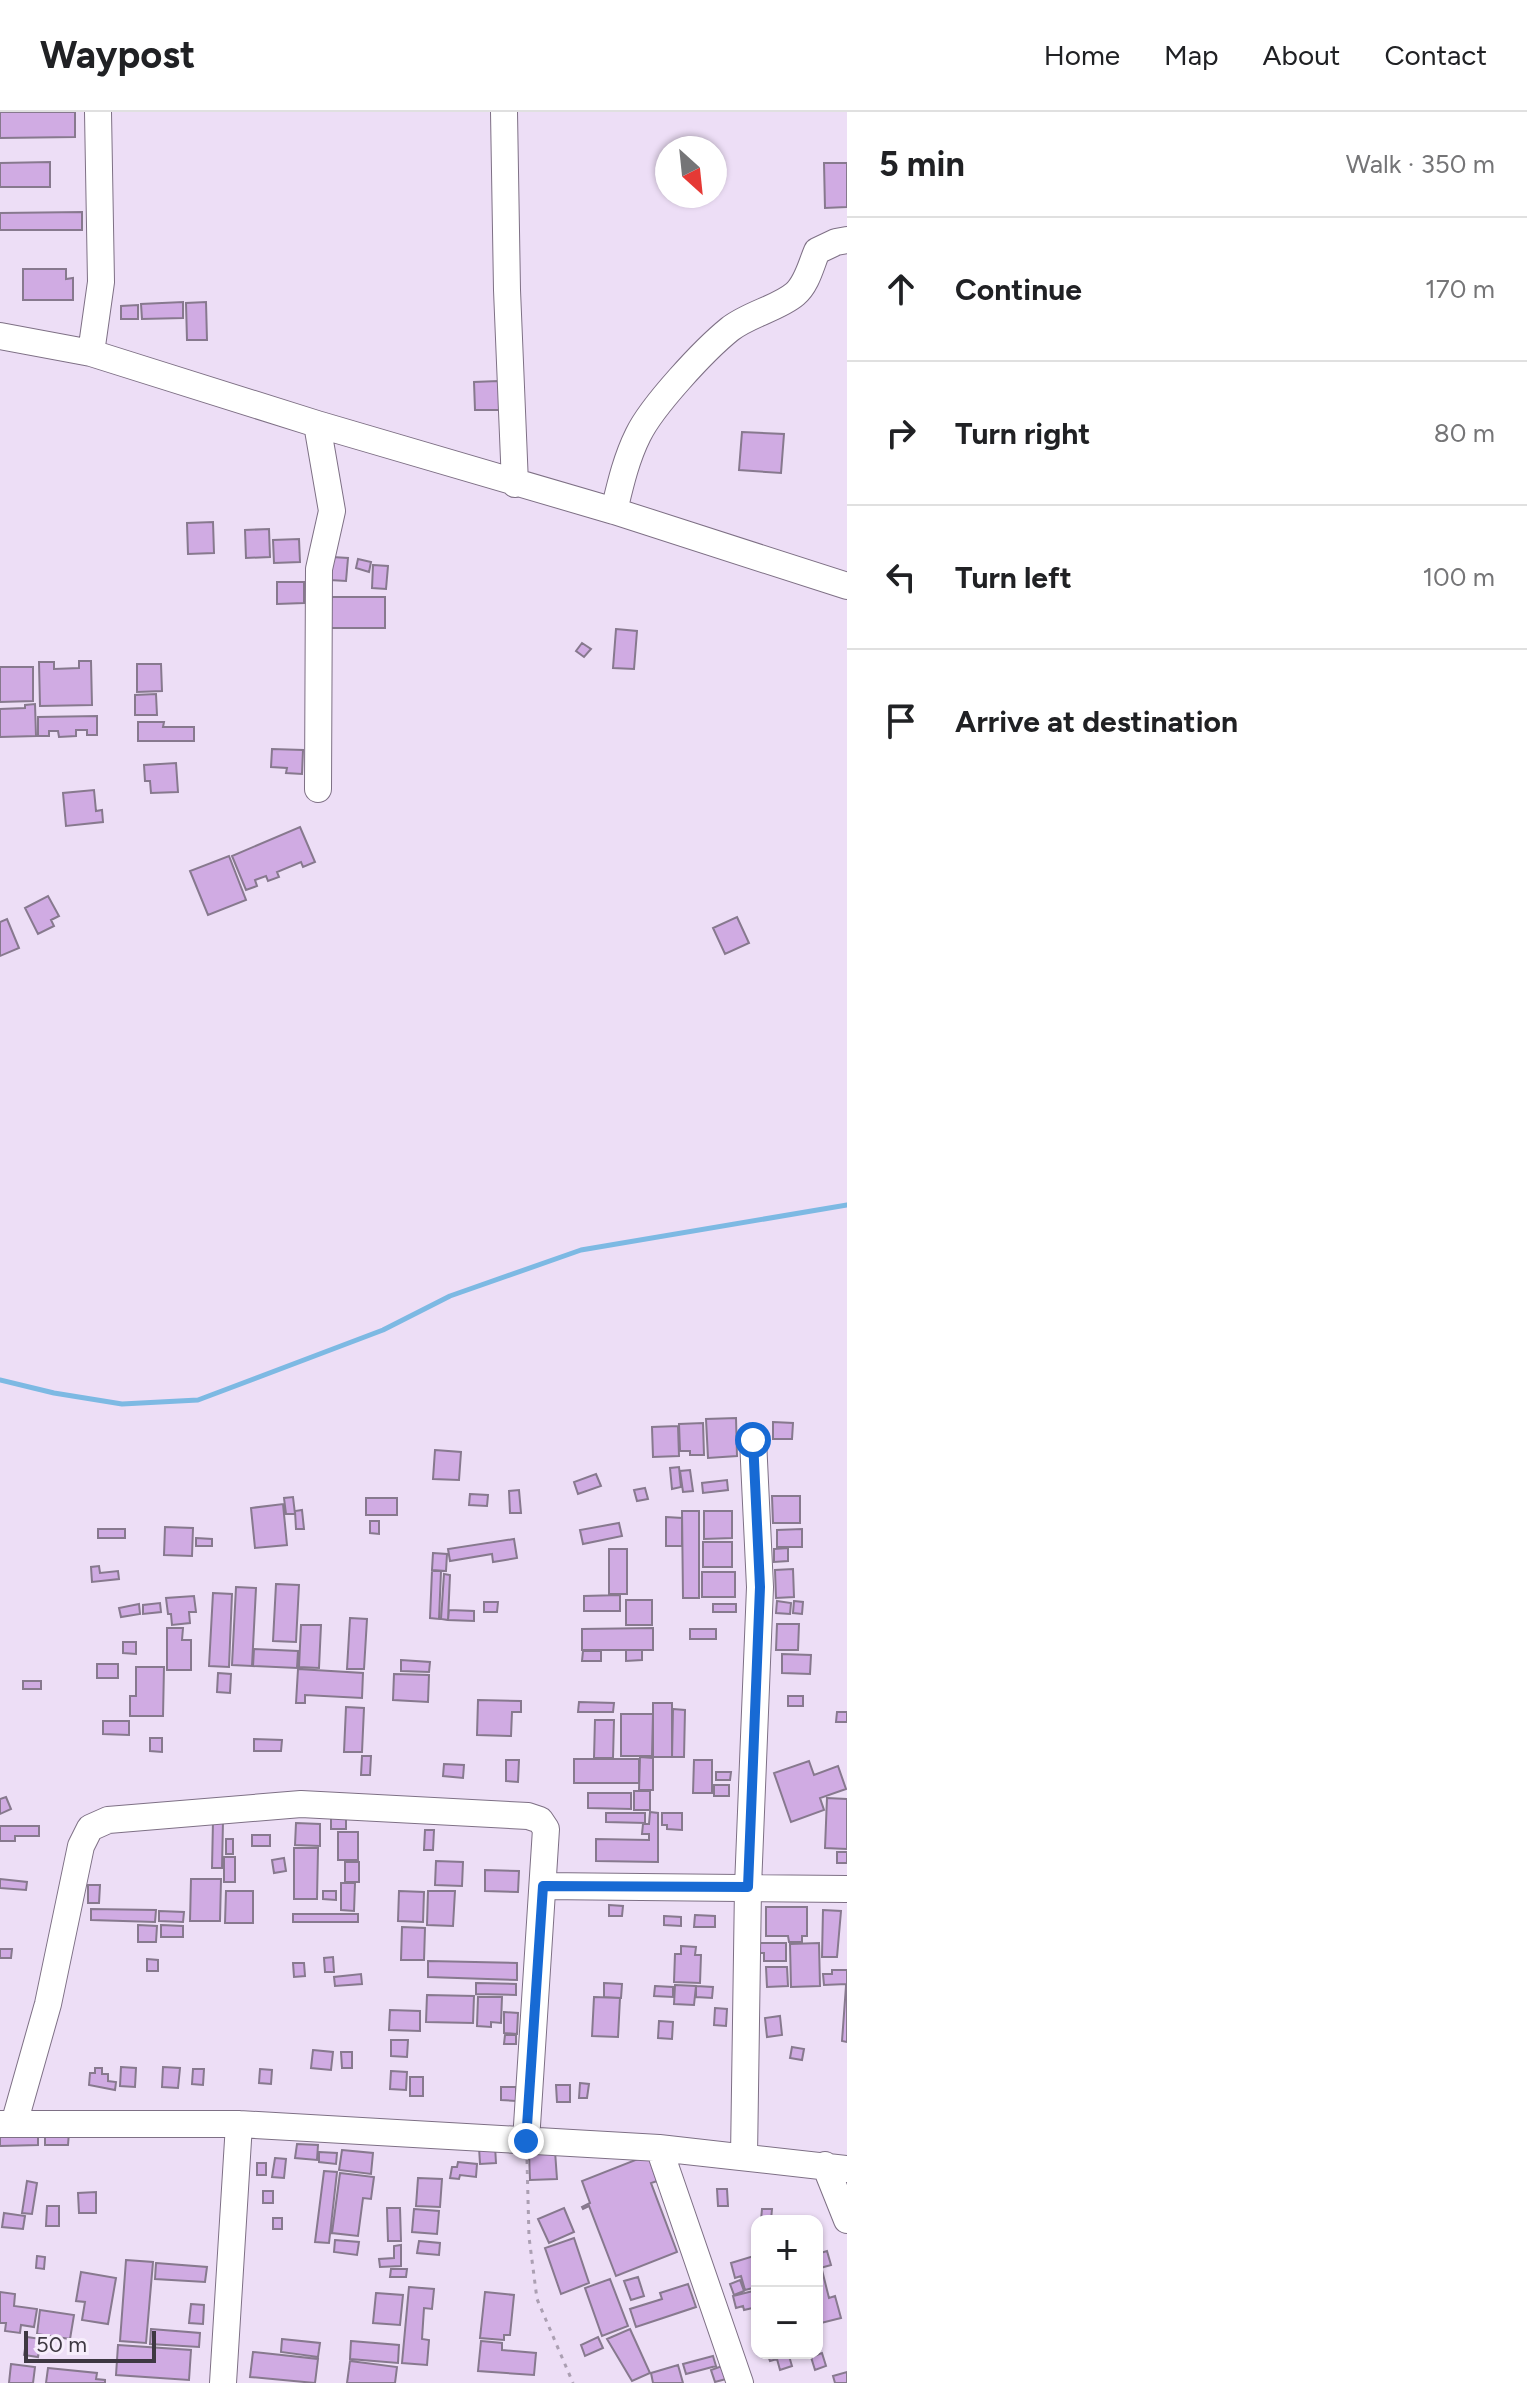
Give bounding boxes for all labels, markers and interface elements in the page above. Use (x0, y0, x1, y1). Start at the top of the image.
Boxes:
text: Waypost (40, 32, 195, 78)
text: Home (1044, 38, 1120, 72)
text: Map (1164, 38, 1219, 72)
text: About (1263, 38, 1340, 72)
text: Contact (1384, 38, 1487, 72)
north arrow (655, 136, 727, 208)
text: 5 min (879, 144, 965, 185)
text: Walk · 350 m (1346, 148, 1495, 180)
icon: ahead (879, 267, 923, 311)
text: Continue (955, 271, 1082, 308)
text: 170 m (1425, 273, 1495, 305)
icon: right (879, 411, 923, 455)
text: Turn right (955, 415, 1090, 452)
text: 80 m (1434, 417, 1495, 449)
icon: left (879, 555, 923, 599)
text: Turn left (955, 559, 1072, 596)
text: 100 m (1422, 561, 1495, 593)
icon: arrive (879, 699, 923, 743)
text: Arrive at destination (955, 703, 1238, 740)
route start (735, 1422, 771, 1458)
route end (508, 2123, 544, 2159)
map controls (751, 2215, 823, 2359)
button: + (751, 2215, 823, 2287)
button: − (751, 2287, 823, 2359)
scale bar (24, 2327, 156, 2363)
text: 50 m (36, 2331, 87, 2358)

